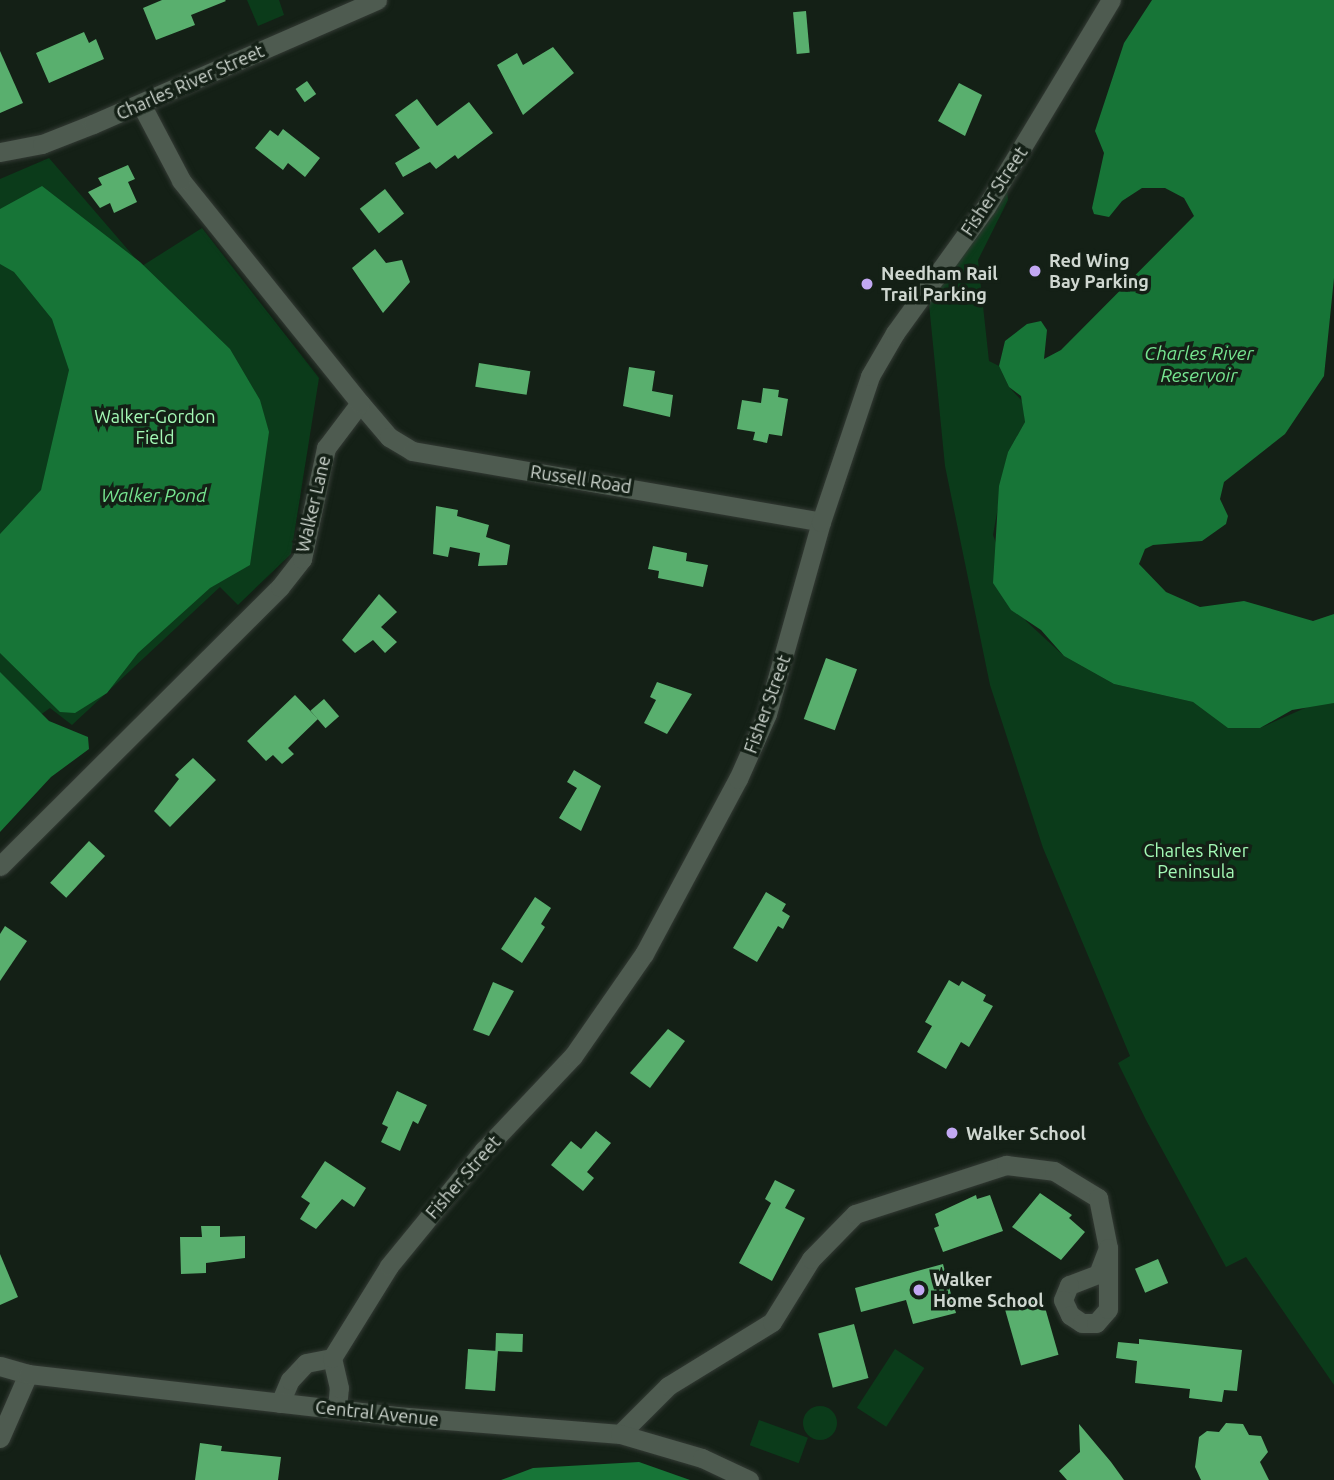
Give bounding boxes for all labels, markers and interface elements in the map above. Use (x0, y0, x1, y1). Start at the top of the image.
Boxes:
street label: Charles River Street (113, 40, 267, 124)
street label: Fisher Street (956, 142, 1032, 240)
place label: Red Wing Bay Parking (1049, 250, 1149, 292)
place label: Needham Rail Trail Parking (881, 263, 998, 306)
marker: Red Wing Bay Parking (1027, 263, 1043, 279)
marker: Needham Rail Trail Parking (859, 276, 875, 292)
water label: Charles River Reservoir (1144, 343, 1254, 387)
park label: Walker-Gordon Field (94, 406, 216, 448)
street label: Walker Lane (291, 454, 335, 554)
street label: Russell Road (529, 460, 633, 498)
water label: Walker Pond (101, 485, 207, 507)
street label: Fisher Street (739, 652, 795, 756)
park label: Charles River Peninsula (1143, 840, 1249, 882)
place label: Walker School (966, 1122, 1086, 1144)
marker: Walker School (944, 1125, 960, 1141)
street label: Fisher Street (421, 1131, 505, 1223)
place label: Walker Home School (933, 1269, 1044, 1312)
marker: Walker Home School (911, 1282, 927, 1298)
street label: Central Avenue (314, 1396, 440, 1430)

